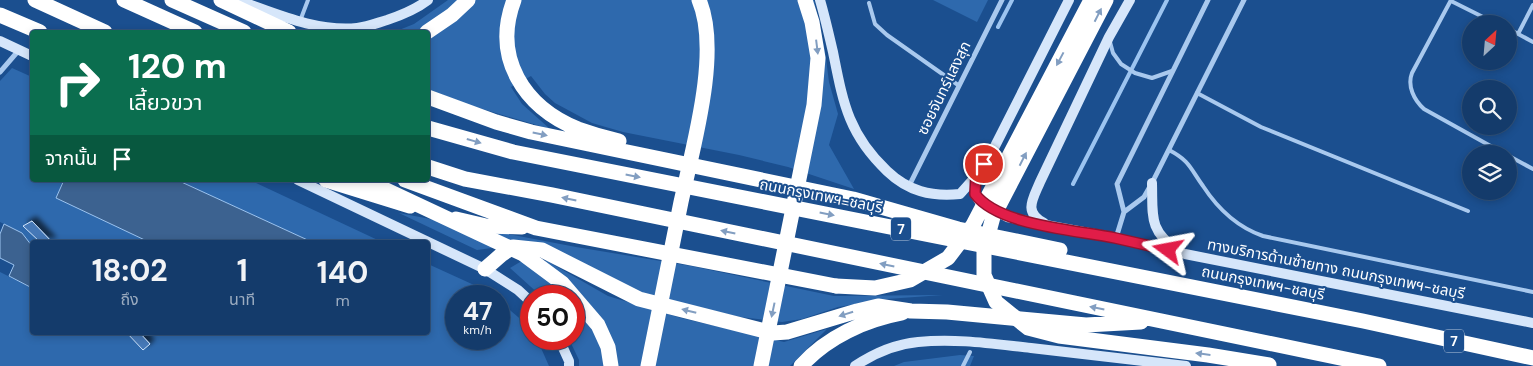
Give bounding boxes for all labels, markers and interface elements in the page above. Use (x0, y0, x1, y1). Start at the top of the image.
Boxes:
one-way arrow (1094, 8, 1102, 22)
north arrow (1462, 15, 1518, 70)
map controls (1462, 15, 1517, 200)
street label: ซอยจันทร์แสงสุก (913, 38, 975, 138)
one-way arrow (813, 40, 821, 56)
text: 120 m (128, 43, 227, 89)
icon: right (45, 50, 110, 115)
one-way arrow (1056, 51, 1064, 66)
button: search (1462, 80, 1517, 135)
text: เลี้ยวขวา (128, 88, 203, 117)
one-way arrow (533, 130, 548, 138)
one-way arrow (467, 137, 482, 145)
pin (963, 143, 1005, 185)
icon: arrive (108, 145, 136, 173)
button: layers (1462, 145, 1517, 200)
text: จากนั้น (45, 146, 98, 171)
icon: arrive (970, 150, 998, 178)
one-way arrow (1019, 152, 1027, 167)
one-way arrow (625, 172, 641, 180)
street label: ถนนกรุงเทพฯ-ชลบุรี (758, 174, 884, 218)
one-way arrow (560, 194, 576, 202)
one-way arrow (819, 211, 835, 219)
road number: 7 (891, 218, 911, 240)
position arrow (1141, 223, 1193, 275)
one-way arrow (719, 227, 735, 235)
street label: ทางบริการด้านซ้ายทาง ถนนกรุงเทพฯ-ชลบุรี (1206, 235, 1466, 303)
text: 18:02 (92, 251, 167, 290)
text: 1 (237, 251, 248, 290)
text: 140 (317, 253, 368, 292)
one-way arrow (878, 260, 894, 268)
street label: ถนนกรุงเทพฯ-ชลบุรี (1200, 262, 1326, 304)
speed limit sign: 50 (520, 285, 585, 350)
text: ถึง (120, 289, 139, 310)
text: นาที (229, 289, 255, 310)
text: m (335, 290, 350, 311)
text: 47 (463, 295, 492, 328)
one-way arrow (769, 303, 777, 318)
one-way arrow (1089, 304, 1105, 312)
one-way arrow (682, 307, 697, 315)
one-way arrow (839, 311, 854, 318)
text: km/h (463, 322, 492, 338)
road number: 7 (1444, 330, 1464, 352)
one-way arrow (1195, 350, 1211, 358)

